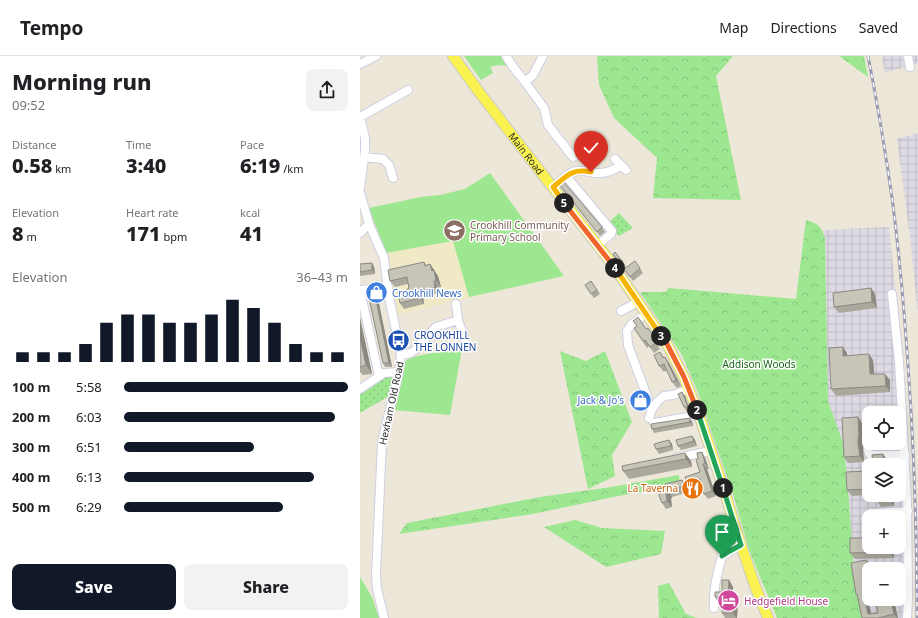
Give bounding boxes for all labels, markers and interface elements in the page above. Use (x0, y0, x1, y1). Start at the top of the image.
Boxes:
text: Tempo (20, 15, 83, 41)
text: Map (719, 18, 748, 37)
text: Directions (770, 18, 837, 37)
text: Saved (859, 18, 898, 37)
text: Morning run (12, 66, 152, 96)
button: share (306, 69, 348, 111)
text: 09:52 (12, 96, 45, 114)
street label: Main Road (506, 129, 547, 178)
pin (574, 131, 608, 172)
text: Distance (12, 137, 57, 152)
text: Time (126, 137, 151, 152)
text: Pace (240, 137, 264, 152)
icon: check (580, 137, 602, 159)
text: 0.58 (12, 152, 52, 179)
text: 3:40 (126, 152, 166, 179)
text: 6:19 (240, 152, 280, 179)
text: km (52, 161, 71, 176)
text: /km (280, 161, 304, 176)
pin: 5 (554, 193, 574, 213)
text: 5 (561, 195, 567, 210)
text: Elevation (12, 205, 59, 220)
text: Heart rate (126, 205, 179, 220)
text: kcal (240, 205, 260, 220)
school or university icon: Crookhill Community Primary School (441, 218, 467, 244)
place label: Crookhill Community Primary School (470, 218, 570, 244)
text: 8 (12, 220, 24, 247)
text: 171 (126, 220, 161, 247)
text: 41 (240, 220, 263, 247)
text: m (24, 229, 37, 244)
text: bpm (161, 229, 187, 244)
pin: 4 (605, 258, 625, 278)
text: 4 (612, 260, 618, 275)
text: Elevation (12, 268, 68, 286)
text: 36–43 m (296, 268, 348, 286)
shop icon: Crookhill News (363, 280, 389, 306)
place label: Crookhill News (392, 286, 462, 300)
pin: 3 (651, 326, 671, 346)
bus stop icon: CROOKHILL THE LONNEN (386, 328, 412, 354)
place label: CROOKHILL THE LONNEN (414, 328, 476, 354)
text: 3 (658, 328, 664, 343)
park label: Addison Woods (722, 357, 796, 371)
street label: Hexham Old Road (375, 360, 407, 446)
text: 100 m (12, 378, 50, 396)
text: 5:58 (76, 378, 102, 396)
shop icon: Jack & Jo's (627, 387, 653, 413)
place label: Jack & Jo's (577, 393, 624, 407)
pin: 2 (687, 400, 707, 420)
text: 2 (694, 402, 700, 417)
map controls (862, 406, 906, 606)
button: locate (862, 406, 906, 450)
text: 200 m (12, 408, 50, 426)
text: 6:03 (76, 408, 102, 426)
text: 300 m (12, 438, 50, 456)
text: 6:51 (76, 438, 102, 456)
button: layers (862, 458, 906, 502)
text: 400 m (12, 468, 50, 486)
text: 6:13 (76, 468, 102, 486)
restaurant icon: La Taverna (680, 475, 706, 501)
pin: 1 (713, 478, 733, 498)
text: 1 (720, 480, 726, 495)
place label: La Taverna (628, 481, 678, 495)
text: 500 m (12, 498, 50, 516)
text: 6:29 (76, 498, 102, 516)
button: + (862, 510, 906, 554)
pin (705, 515, 739, 556)
icon: arrive (711, 521, 733, 543)
button: − (862, 562, 906, 606)
button: Save (12, 564, 176, 610)
button: Share (184, 564, 348, 610)
hotel icon: Hedgefield House (715, 588, 741, 614)
place label: Hedgefield House (744, 594, 828, 608)

